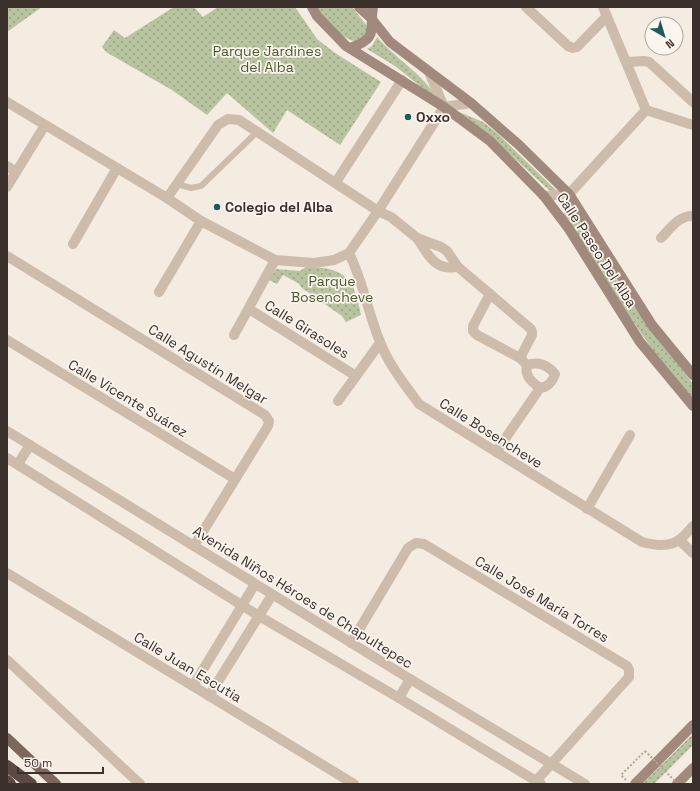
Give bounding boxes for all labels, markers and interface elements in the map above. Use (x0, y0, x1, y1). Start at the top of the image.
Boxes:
north arrow (644, 16, 684, 56)
text: N (663, 36, 677, 52)
park label: Parque Jardines del Alba (213, 42, 321, 76)
place label: Oxxo (416, 108, 450, 126)
marker: Oxxo (403, 112, 413, 122)
street label: Calle Paseo Del Alba (553, 189, 641, 311)
place label: Colegio del Alba (225, 198, 333, 216)
marker: Colegio del Alba (212, 202, 222, 212)
park label: Parque Bosencheve (291, 272, 373, 306)
street label: Calle Girasoles (261, 296, 353, 362)
street label: Calle Agustín Melgar (145, 320, 271, 408)
street label: Calle Vicente Suárez (65, 355, 191, 441)
street label: Calle Bosencheve (436, 394, 546, 472)
street label: Avenida Niños Héroes de Chapultepec (190, 522, 416, 672)
street label: Calle José María Torres (472, 552, 612, 646)
street label: Calle Juan Escutia (131, 628, 245, 706)
scale bar (18, 749, 103, 775)
text: 50 m (24, 755, 52, 771)

